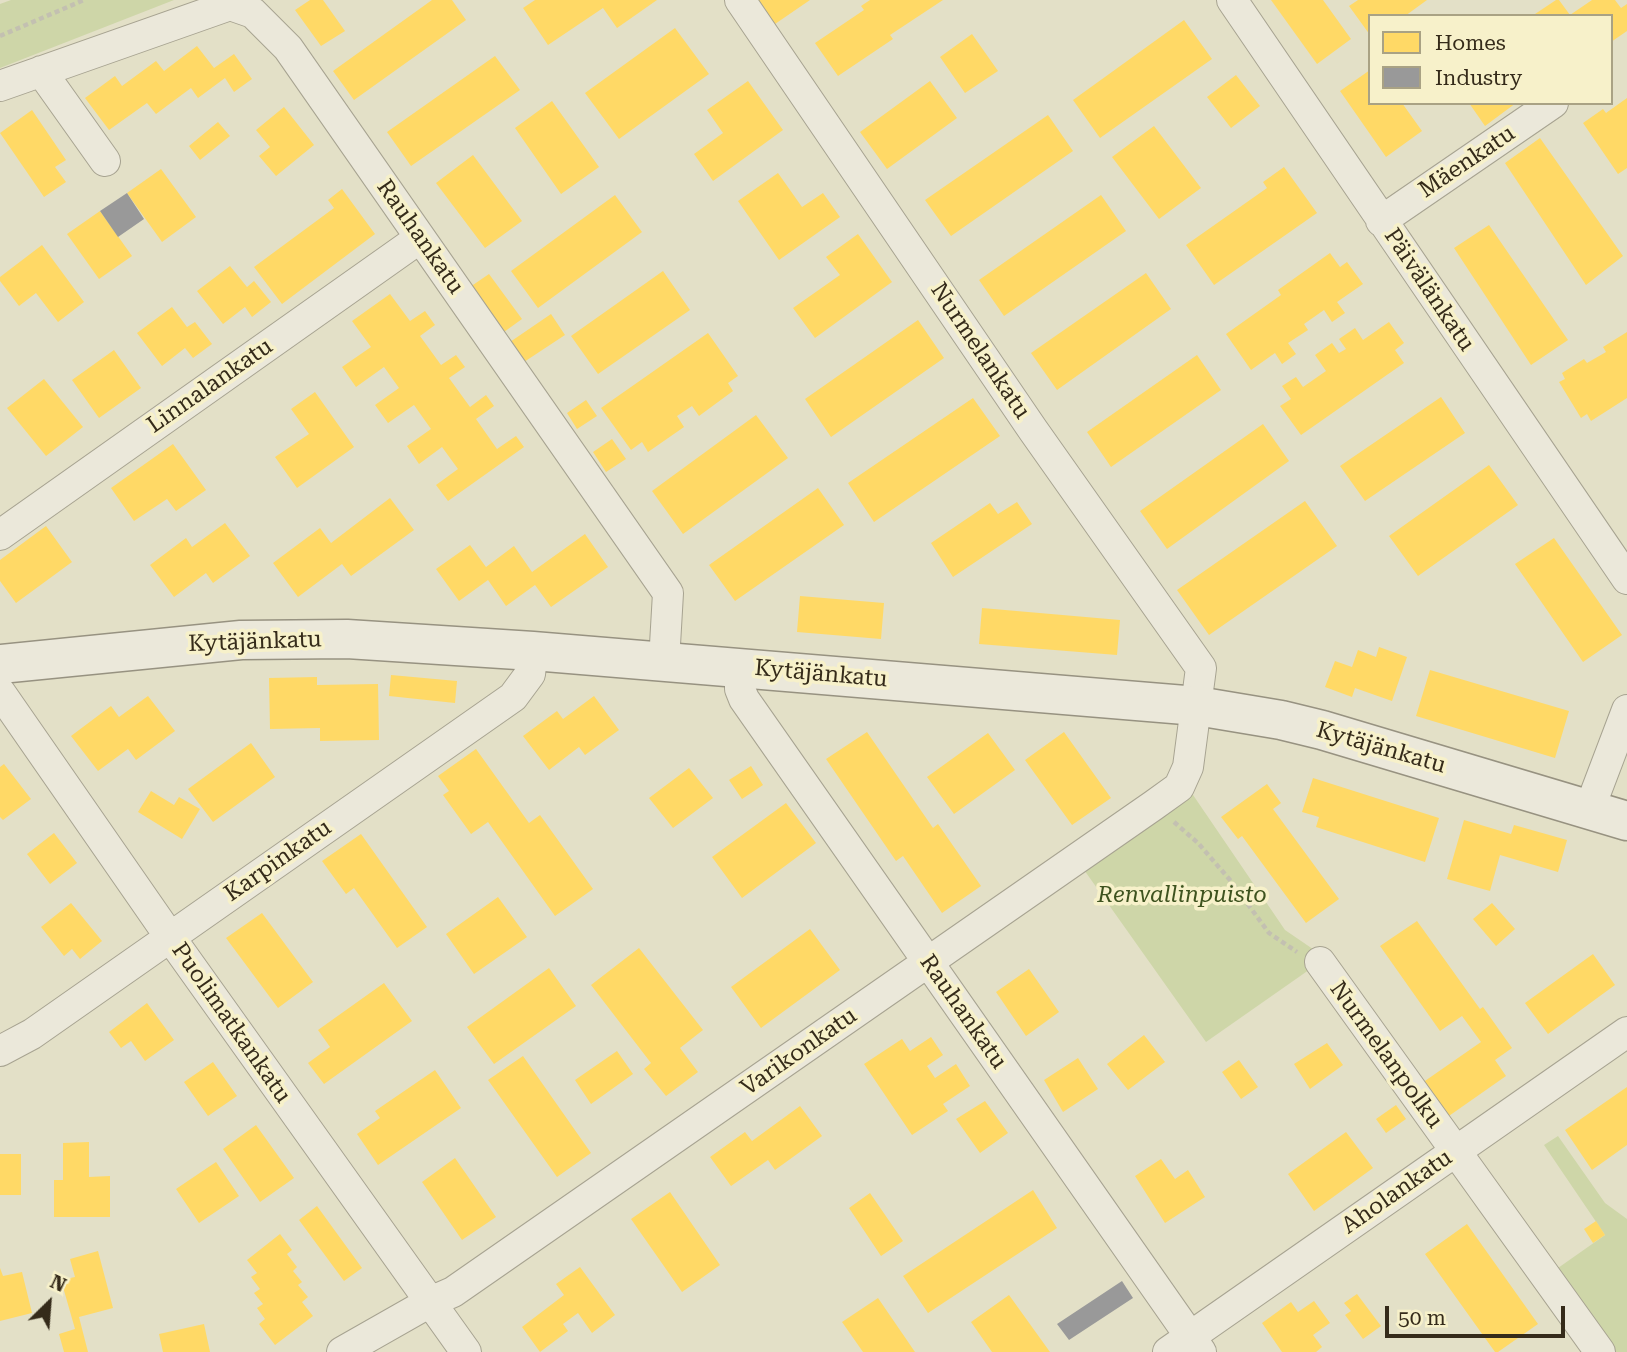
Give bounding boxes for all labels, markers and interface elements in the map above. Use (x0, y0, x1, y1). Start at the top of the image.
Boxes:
legend (1368, 14, 1613, 105)
text: Homes (1435, 31, 1506, 55)
text: Industry (1435, 66, 1522, 90)
street label: Mäenkatu (1414, 120, 1520, 204)
street label: Rauhankatu (370, 175, 470, 299)
street label: Päivälänkatu (1378, 223, 1480, 357)
street label: Nurmelankatu (924, 278, 1036, 424)
street label: Linnalankatu (142, 333, 278, 439)
street label: Kytäjänkatu (188, 626, 322, 658)
street label: Kytäjänkatu (753, 654, 889, 694)
street label: Kytäjänkatu (1313, 716, 1449, 780)
street label: Karpinkatu (219, 814, 337, 908)
park label: Renvallinpuisto (1097, 881, 1267, 909)
street label: Puolimatkankatu (165, 937, 297, 1109)
street label: Rauhankatu (913, 950, 1013, 1074)
street label: Nurmelanpolku (1323, 976, 1449, 1134)
street label: Varikonkatu (736, 1002, 862, 1102)
street label: Aholankatu (1336, 1144, 1458, 1240)
north arrow (14, 1268, 84, 1338)
text: N (47, 1270, 70, 1297)
scale bar (1389, 1292, 1569, 1336)
text: 50 m (1398, 1306, 1446, 1330)

